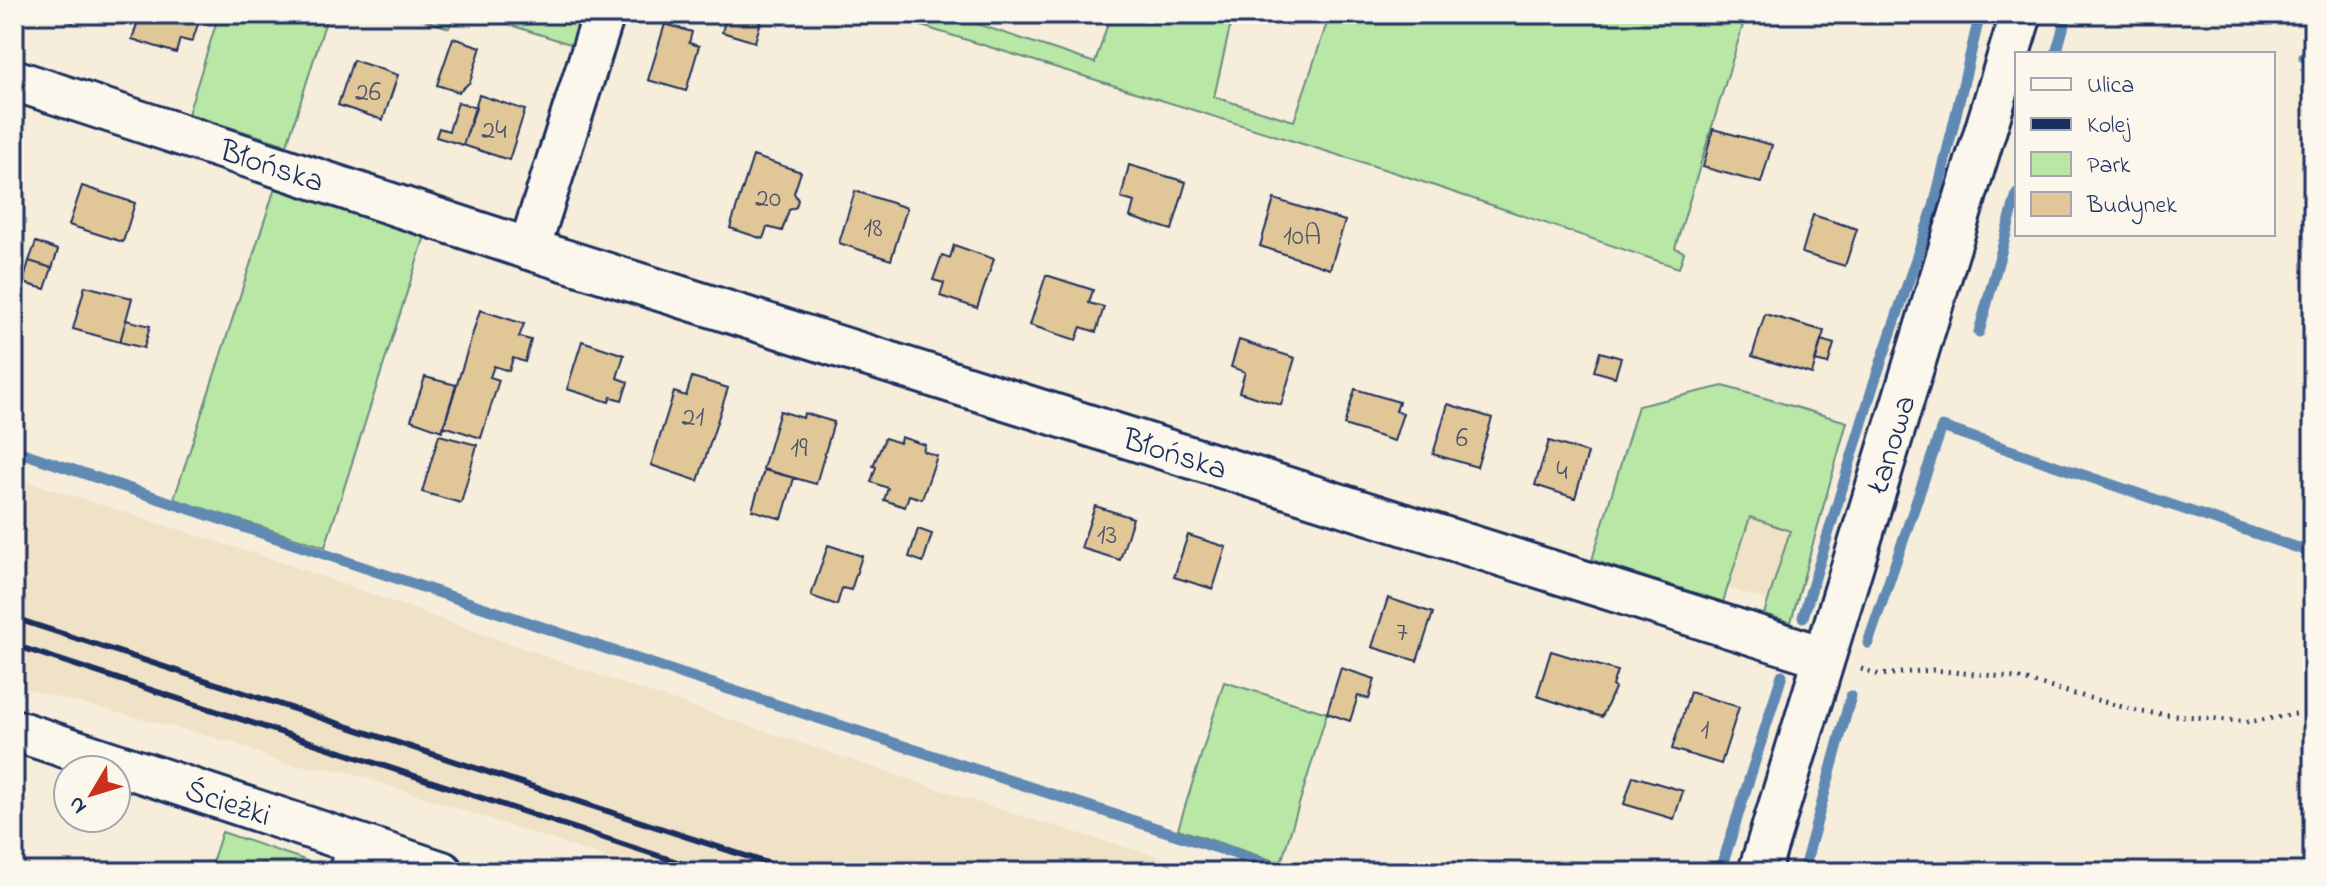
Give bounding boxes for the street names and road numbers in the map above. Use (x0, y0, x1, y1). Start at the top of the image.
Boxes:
street label: Błońska (212, 129, 329, 207)
street label: Łanowa (1856, 390, 1930, 500)
street label: Błońska (1116, 417, 1233, 495)
street label: Ścieżki (178, 768, 277, 841)

